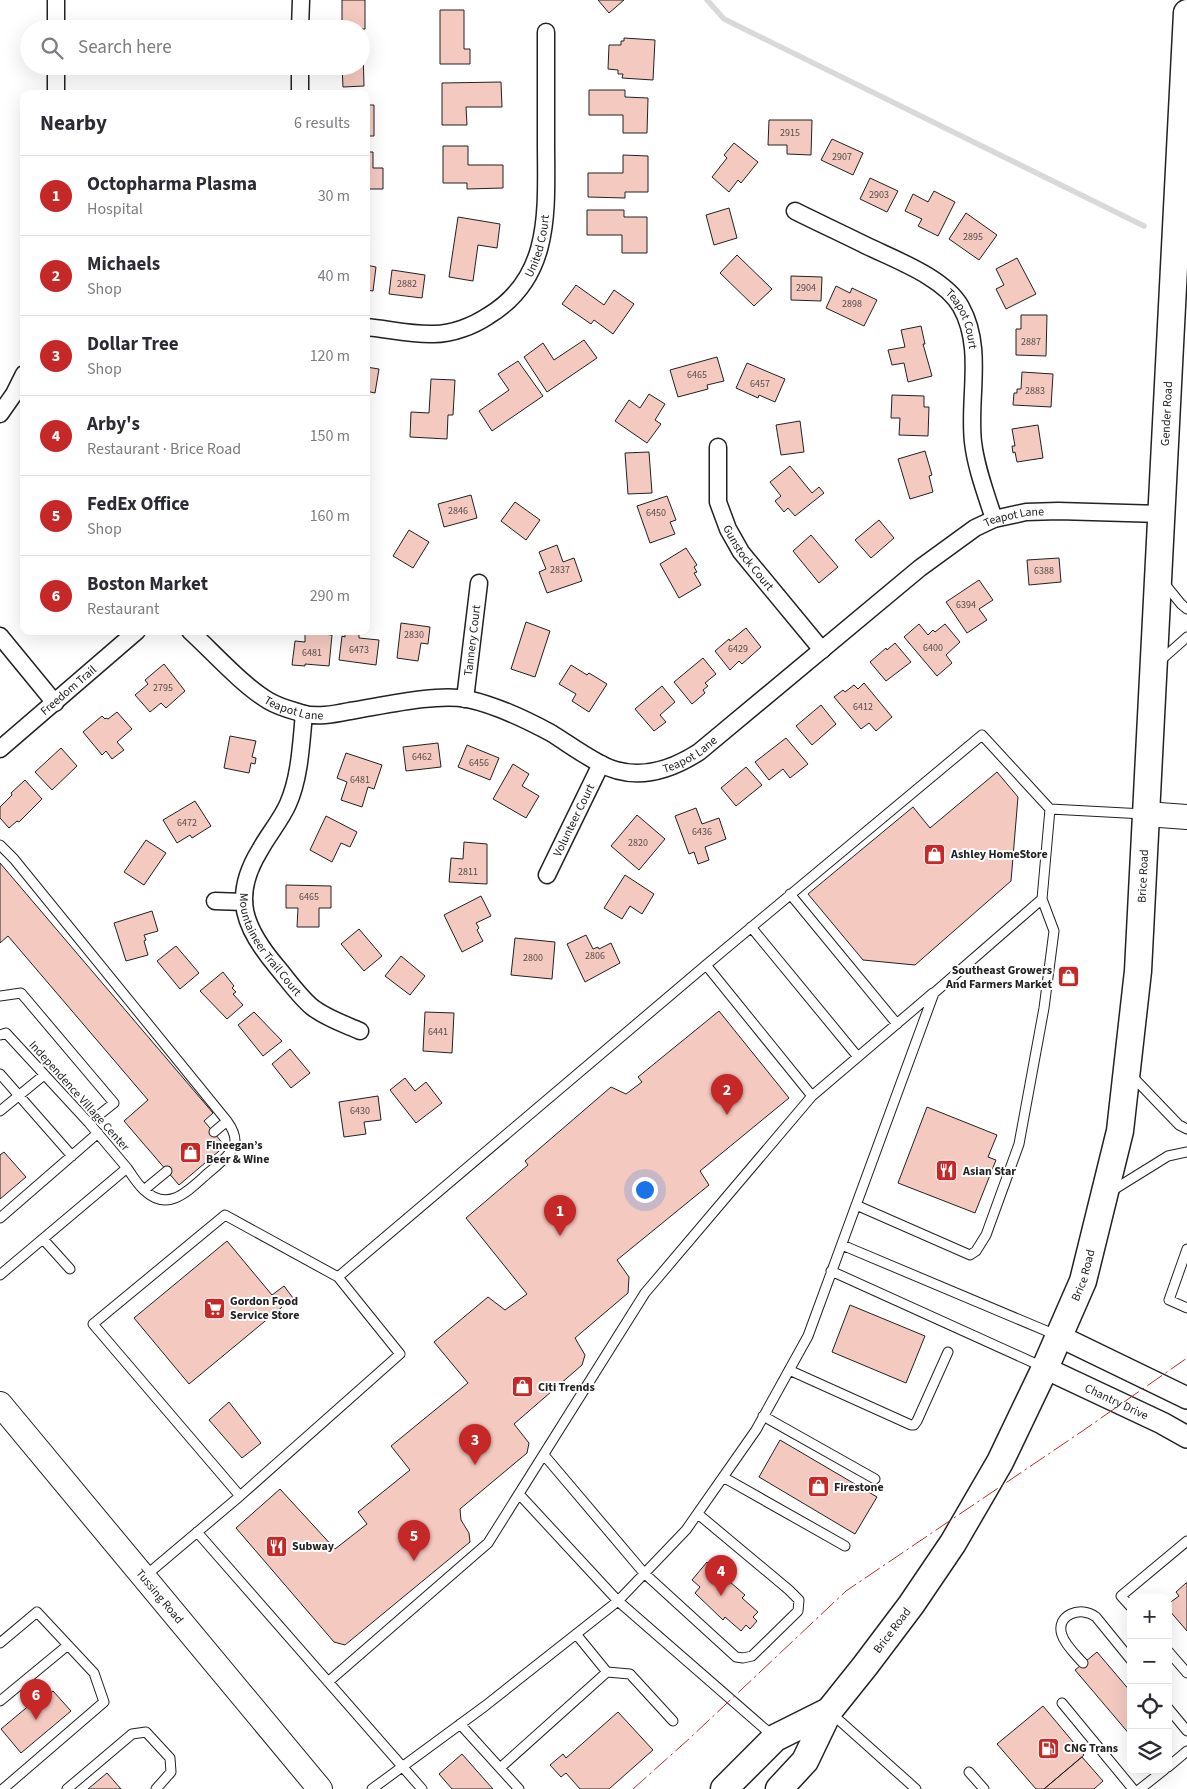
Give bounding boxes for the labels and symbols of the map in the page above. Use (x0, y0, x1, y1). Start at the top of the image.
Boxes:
house number: 2915 (780, 126, 800, 140)
house number: 2907 (832, 150, 852, 164)
house number: 2903 (869, 188, 889, 202)
street label: United Court (520, 214, 553, 280)
house number: 2895 (963, 230, 983, 244)
house number: 2882 (397, 277, 417, 291)
house number: 2904 (796, 281, 816, 295)
street label: Teapot Court (942, 285, 982, 350)
house number: 2898 (842, 297, 862, 311)
house number: 2887 (1021, 335, 1041, 349)
house number: 6465 (687, 368, 707, 382)
house number: 6457 (750, 377, 770, 391)
street label: Gender Road (1156, 381, 1177, 446)
house number: 2883 (1025, 384, 1045, 398)
street label: Teapot Lane (981, 503, 1044, 531)
house number: 2846 (448, 504, 468, 518)
house number: 6450 (646, 506, 666, 520)
street label: Gunstock Court (719, 522, 778, 594)
house number: 2837 (550, 563, 570, 577)
house number: 6388 (1034, 564, 1054, 578)
house number: 6394 (956, 598, 976, 612)
street label: Tannery Court (459, 604, 485, 677)
house number: 2830 (404, 628, 424, 642)
house number: 6400 (923, 641, 943, 655)
house number: 6429 (728, 642, 748, 656)
house number: 6473 (349, 643, 369, 657)
house number: 6481 (302, 646, 322, 660)
street label: Freedom Trail (36, 661, 100, 719)
house number: 2795 (153, 681, 173, 695)
street label: Teapot Lane (261, 691, 324, 724)
house number: 6412 (853, 700, 873, 714)
street label: Teapot Lane (660, 732, 721, 777)
house number: 6462 (412, 750, 432, 764)
house number: 6456 (469, 756, 489, 770)
house number: 6481 (350, 773, 370, 787)
street label: Volunteer Court (549, 781, 599, 859)
house number: 6472 (177, 816, 197, 830)
house number: 6436 (692, 825, 712, 839)
house number: 2820 (628, 836, 648, 850)
shop icon: Ashley HomeStore (923, 842, 947, 866)
place label: Ashley HomeStore (950, 846, 1048, 863)
street label: Brice Road (1133, 849, 1153, 903)
house number: 2811 (458, 865, 478, 879)
house number: 6465 (299, 890, 319, 904)
street label: Mountaineer Trail Court (235, 893, 306, 1000)
house number: 2806 (585, 949, 605, 963)
house number: 2800 (523, 951, 543, 965)
place label: Southeast Growers And Farmers Market (945, 962, 1052, 993)
shop icon: Southeast Growers And Farmers Market (1056, 965, 1080, 989)
house number: 6441 (428, 1025, 448, 1039)
street label: Independence Village Center (25, 1037, 134, 1156)
pin: 2 (711, 1074, 743, 1115)
house number: 6430 (350, 1104, 370, 1118)
place label: Fineegan’s Beer & Wine (206, 1137, 269, 1168)
shop icon: Fineegan’s Beer & Wine (178, 1140, 202, 1164)
restaurant icon: Asian Star (935, 1159, 959, 1183)
place label: Asian Star (962, 1163, 1016, 1180)
your location (632, 1177, 658, 1203)
pin: 1 (544, 1195, 576, 1236)
street label: Brice Road (1067, 1248, 1099, 1304)
place label: Gordon Food Service Store (230, 1293, 299, 1324)
supermarket icon: Gordon Food Service Store (202, 1296, 226, 1320)
shop icon: Citi Trends (510, 1375, 534, 1399)
place label: Citi Trends (538, 1379, 595, 1396)
street label: Chantry Drive (1082, 1379, 1151, 1424)
pin: 3 (459, 1424, 491, 1465)
shop icon: Firestone (806, 1475, 830, 1499)
place label: Firestone (834, 1479, 884, 1496)
pin: 5 (398, 1520, 430, 1561)
restaurant icon: Subway (264, 1534, 288, 1558)
place label: Subway (292, 1538, 335, 1555)
pin: 4 (705, 1555, 737, 1596)
street label: Tussing Road (132, 1565, 188, 1627)
street label: Brice Road (869, 1604, 915, 1657)
pin: 6 (20, 1679, 52, 1720)
fuel station icon: CNG Trans (1036, 1736, 1060, 1760)
place label: CNG Trans (1064, 1740, 1118, 1757)

